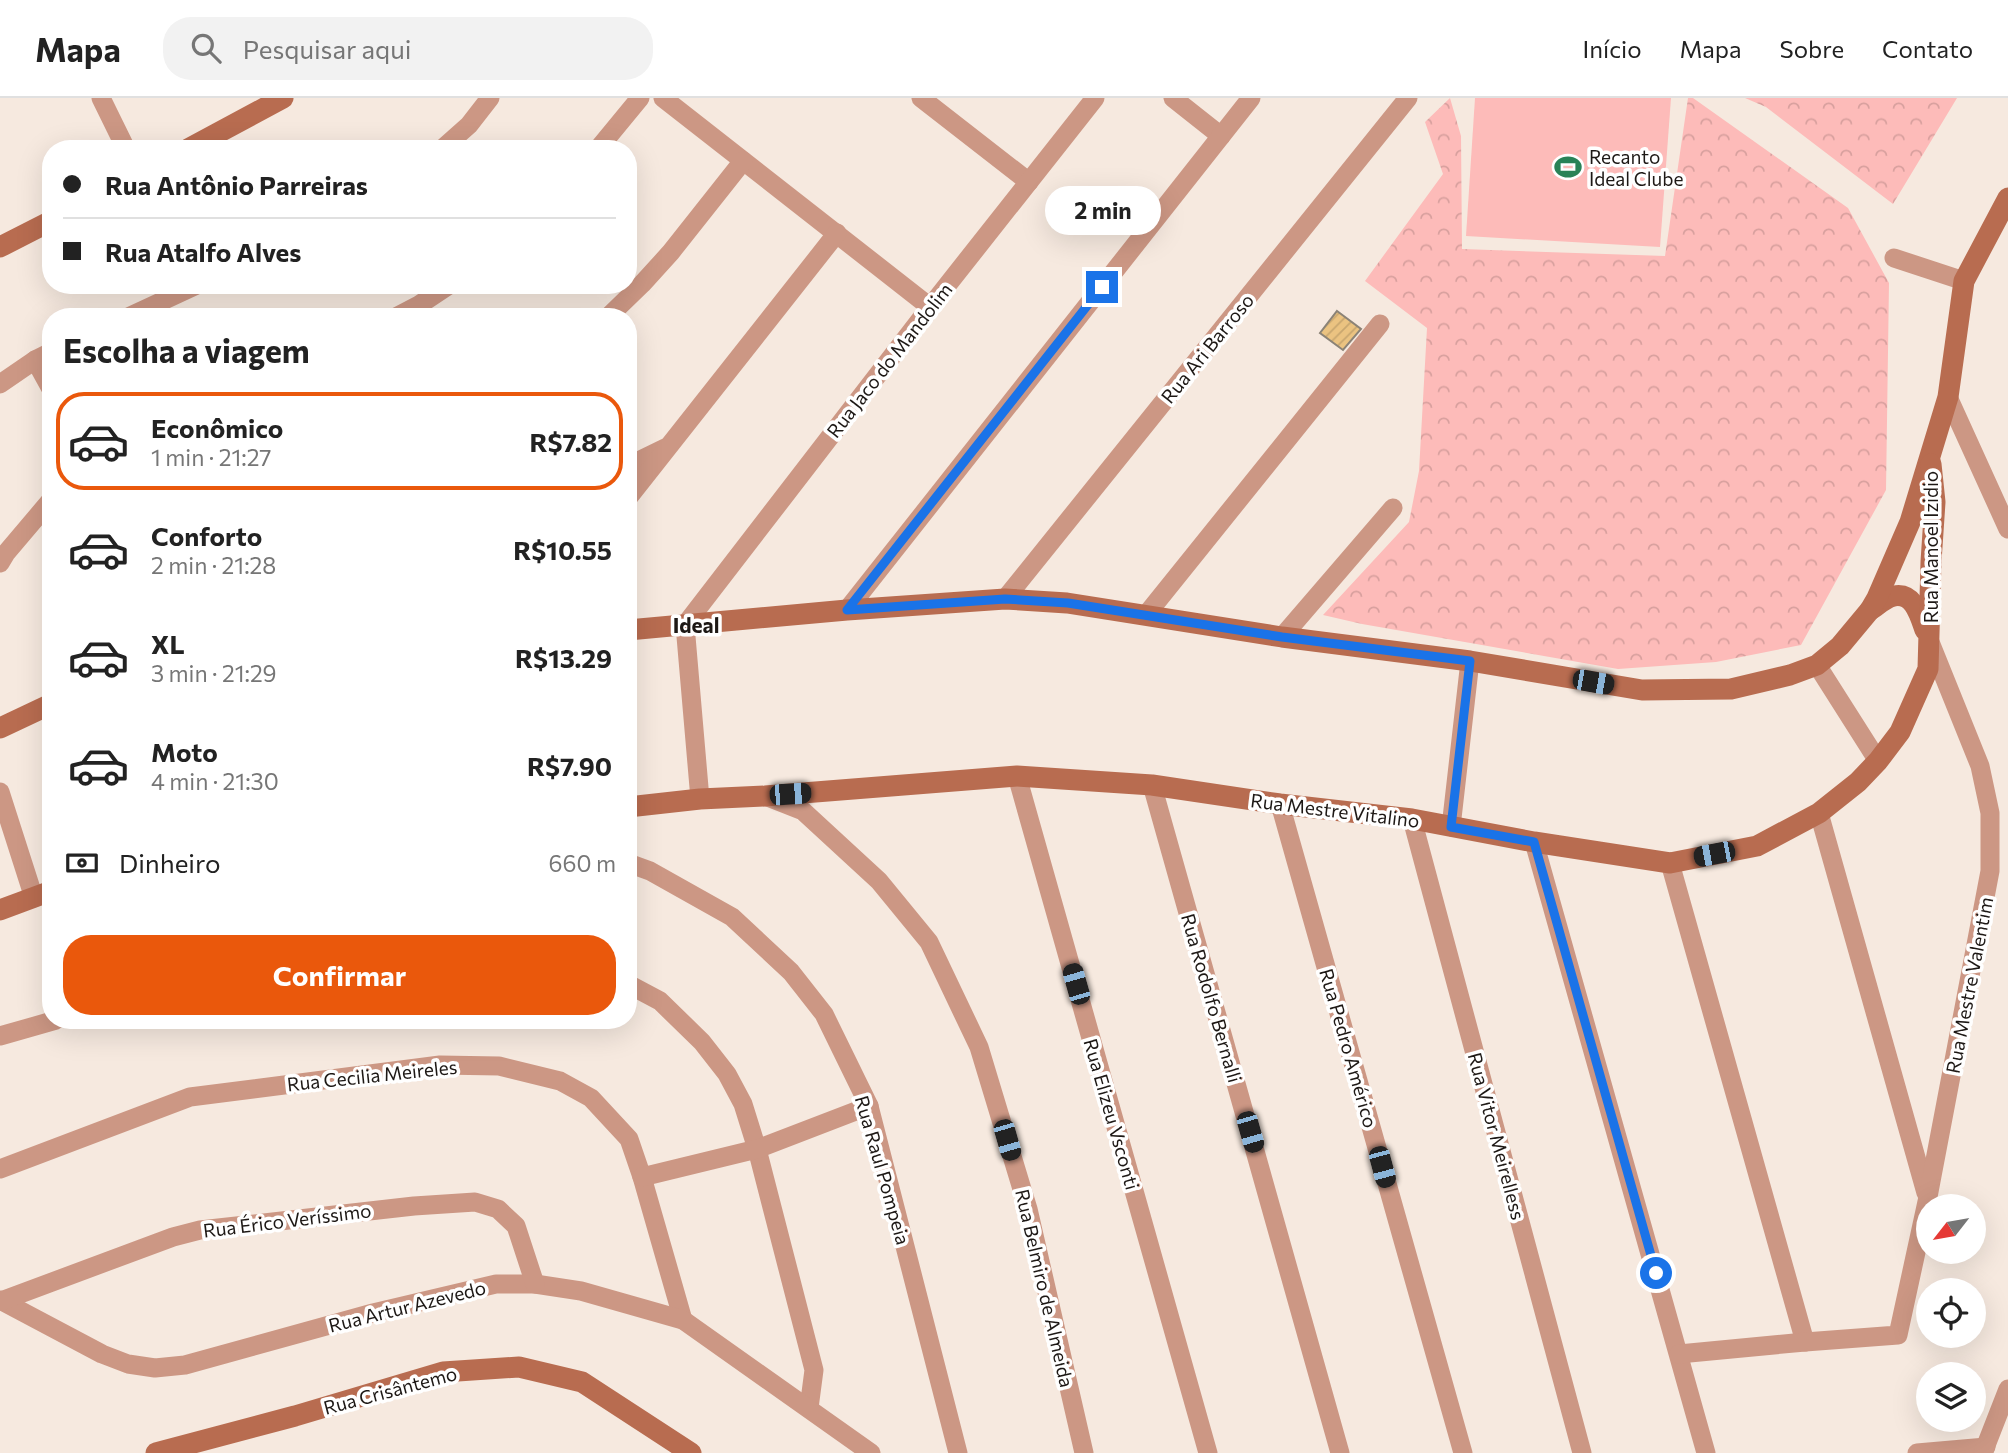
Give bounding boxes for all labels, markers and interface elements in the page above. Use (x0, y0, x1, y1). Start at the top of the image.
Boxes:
search box (163, 17, 653, 80)
text: Mapa (35, 28, 121, 69)
icon: search (187, 29, 225, 67)
text: Pesquisar aqui (243, 33, 411, 64)
text: Início (1583, 34, 1642, 63)
text: Mapa (1680, 34, 1742, 63)
text: Sobre (1780, 34, 1844, 63)
text: Contato (1882, 34, 1973, 63)
place label: Recanto Ideal Clube (1589, 145, 1683, 190)
sports icon: Recanto Ideal Clube (1553, 152, 1583, 182)
text: Rua Antônio Parreiras (105, 169, 368, 200)
callout: 2 min (1044, 186, 1160, 234)
text: 2 min (1074, 196, 1132, 224)
text: Rua Atalfo Alves (105, 236, 301, 267)
route end (1086, 271, 1118, 303)
street label: Rua Jaco do Mandolim (821, 278, 957, 442)
street label: Rua Ari Barroso (1156, 289, 1258, 407)
text: Escolha a viagem (63, 330, 310, 370)
icon: car (67, 410, 130, 473)
text: Econômico (151, 412, 283, 443)
text: R$7.82 (530, 426, 612, 457)
text: 1 min · 21:27 (151, 443, 271, 471)
street label: Rua Manoel Izidio (1919, 471, 1942, 623)
icon: car (67, 518, 130, 581)
text: Conforto (151, 520, 262, 551)
text: R$10.55 (513, 534, 612, 565)
text: 2 min · 21:28 (151, 551, 276, 579)
district label: Ideal (673, 612, 719, 637)
icon: car (67, 626, 130, 689)
text: XL (151, 628, 185, 659)
text: R$13.29 (515, 642, 612, 673)
text: 3 min · 21:29 (151, 659, 277, 687)
car (1571, 668, 1616, 696)
icon: car (67, 734, 130, 797)
text: Moto (151, 736, 218, 767)
text: R$7.90 (527, 750, 612, 781)
text: 4 min · 21:30 (151, 767, 279, 795)
car (769, 782, 812, 806)
street label: Rua Mestre Vitalino (1249, 788, 1421, 832)
car (1692, 840, 1737, 868)
icon: cash (63, 844, 101, 882)
text: Dinheiro (119, 847, 221, 878)
text: 660 m (549, 849, 616, 877)
street label: Rua Mestre Valentim (1941, 895, 1997, 1075)
street label: Rua Rodolfo Bernalli (1177, 911, 1247, 1085)
button: Confirmar (63, 935, 616, 1015)
car (1061, 961, 1092, 1007)
street label: Rua Pedro Américo (1315, 966, 1383, 1130)
street label: Rua Elizeu Vsconti (1079, 1036, 1145, 1192)
street label: Rua Vitor Meirelless (1464, 1050, 1530, 1222)
street label: Rua Cecilia Meireles (286, 1055, 458, 1095)
street label: Rua Raul Pompeia (851, 1093, 915, 1247)
car (1235, 1109, 1266, 1155)
car (992, 1117, 1023, 1163)
car (1367, 1144, 1398, 1190)
street label: Rua Belmiro de Almeida (1011, 1187, 1079, 1389)
north arrow (1916, 1194, 1986, 1264)
map controls (1916, 1194, 1986, 1432)
street label: Rua Érico Veríssimo (202, 1198, 372, 1242)
route start (1640, 1257, 1672, 1289)
street label: Rua Artur Azevedo (326, 1275, 488, 1337)
button: locate (1916, 1278, 1986, 1348)
street label: Rua Crisântemo (321, 1361, 459, 1419)
button: layers (1916, 1362, 1986, 1432)

